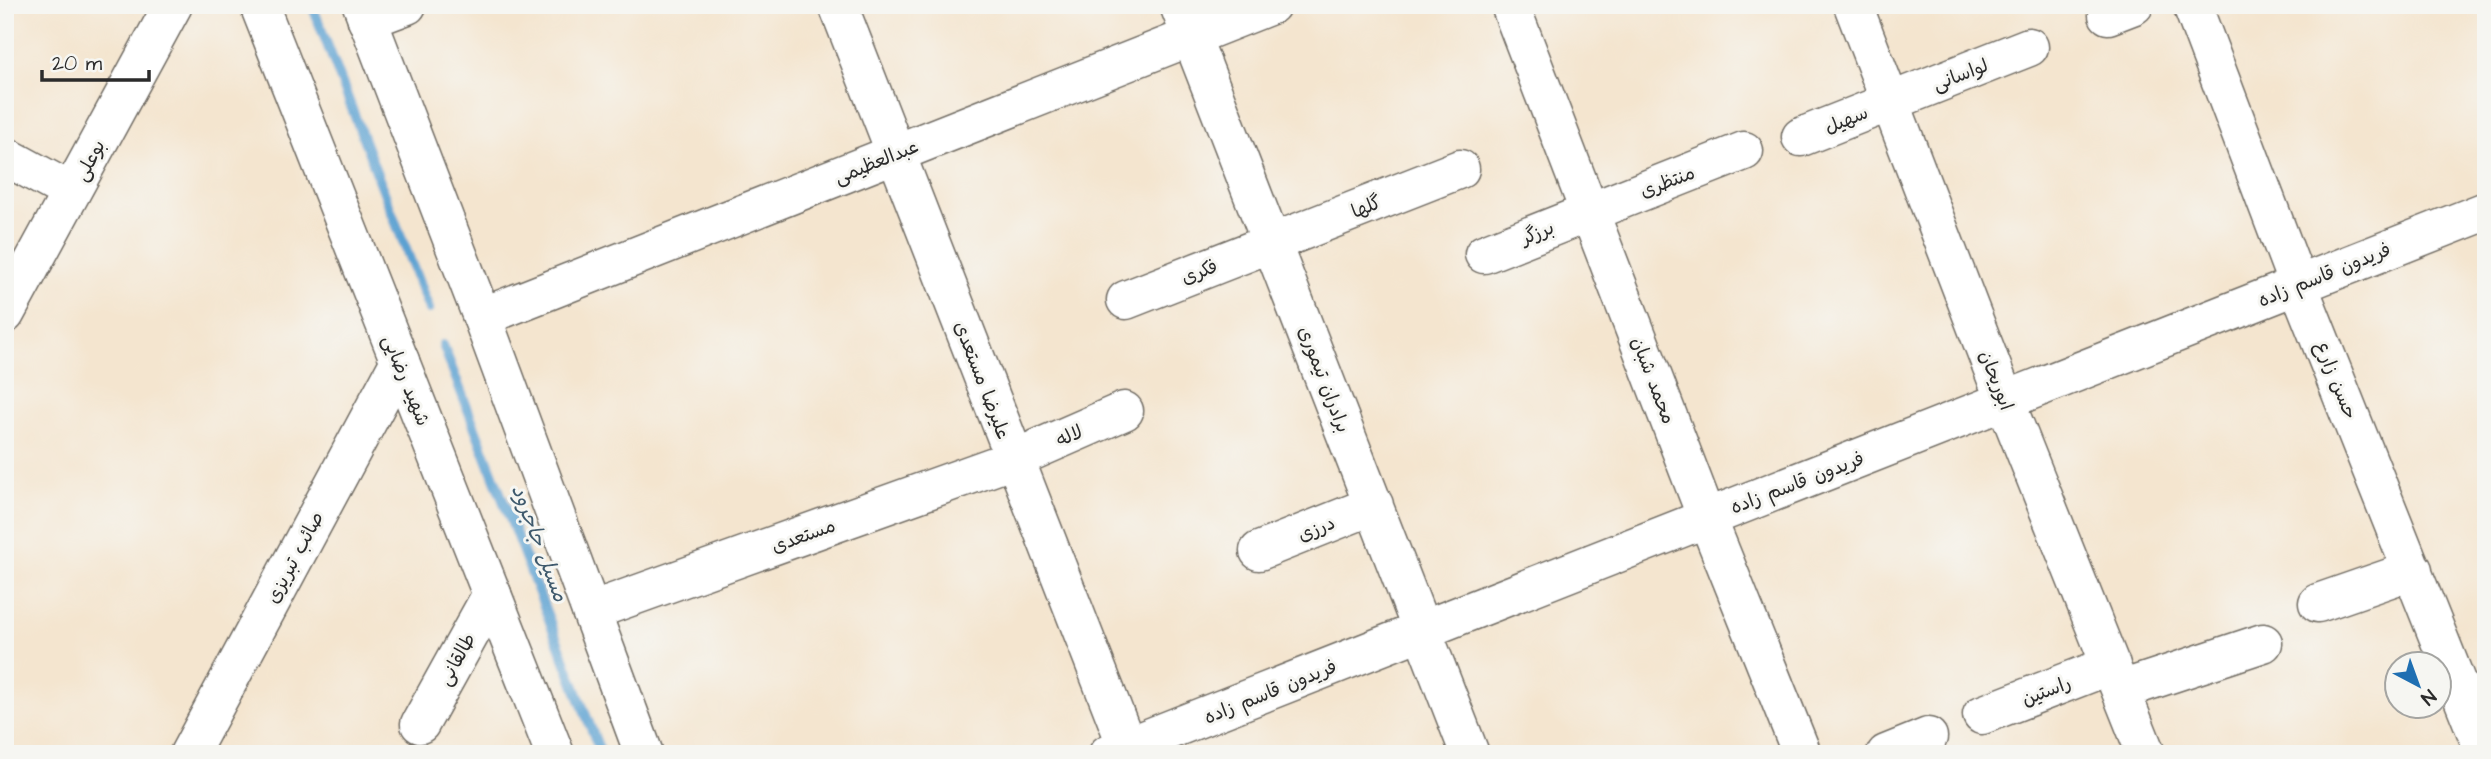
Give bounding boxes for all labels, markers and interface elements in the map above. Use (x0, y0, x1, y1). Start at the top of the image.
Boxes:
scale bar (42, 38, 149, 82)
text: 20 m (52, 49, 103, 78)
street label: لواسانی (1929, 52, 1992, 98)
street label: سهیل (1821, 99, 1872, 141)
street label: عبدالعظیمی (830, 133, 923, 192)
street label: بوعلی (68, 135, 112, 186)
street label: منتظری (1636, 160, 1699, 205)
street label: گلها (1347, 189, 1386, 226)
street label: برزگر (1515, 215, 1558, 253)
street label: فریدون قاسم زاده (2254, 236, 2395, 314)
street label: فکری (1177, 253, 1222, 292)
street label: علیرضا مستعدی (947, 318, 1017, 444)
street label: برادران تیموری (1291, 322, 1356, 437)
street label: شهید رضایی (375, 331, 436, 430)
street label: محمد شبان (1624, 333, 1682, 428)
street label: حسن زارع (2308, 337, 2363, 424)
street label: ابوریحان (1972, 347, 2019, 415)
street label: لاله (1052, 419, 1087, 454)
street label: فریدون قاسم زاده (1727, 445, 1868, 521)
water label: مسیل جاجرود (504, 481, 575, 606)
street label: صائب تبریزی (260, 507, 331, 608)
street label: درزی (1294, 510, 1339, 549)
street label: مستعدی (768, 512, 839, 560)
street label: طالقانی (432, 628, 483, 691)
north arrow (2382, 650, 2452, 720)
street label: فریدون قاسم زاده (1200, 653, 1341, 731)
street label: راستین (2018, 670, 2075, 713)
text: N (2415, 683, 2442, 711)

